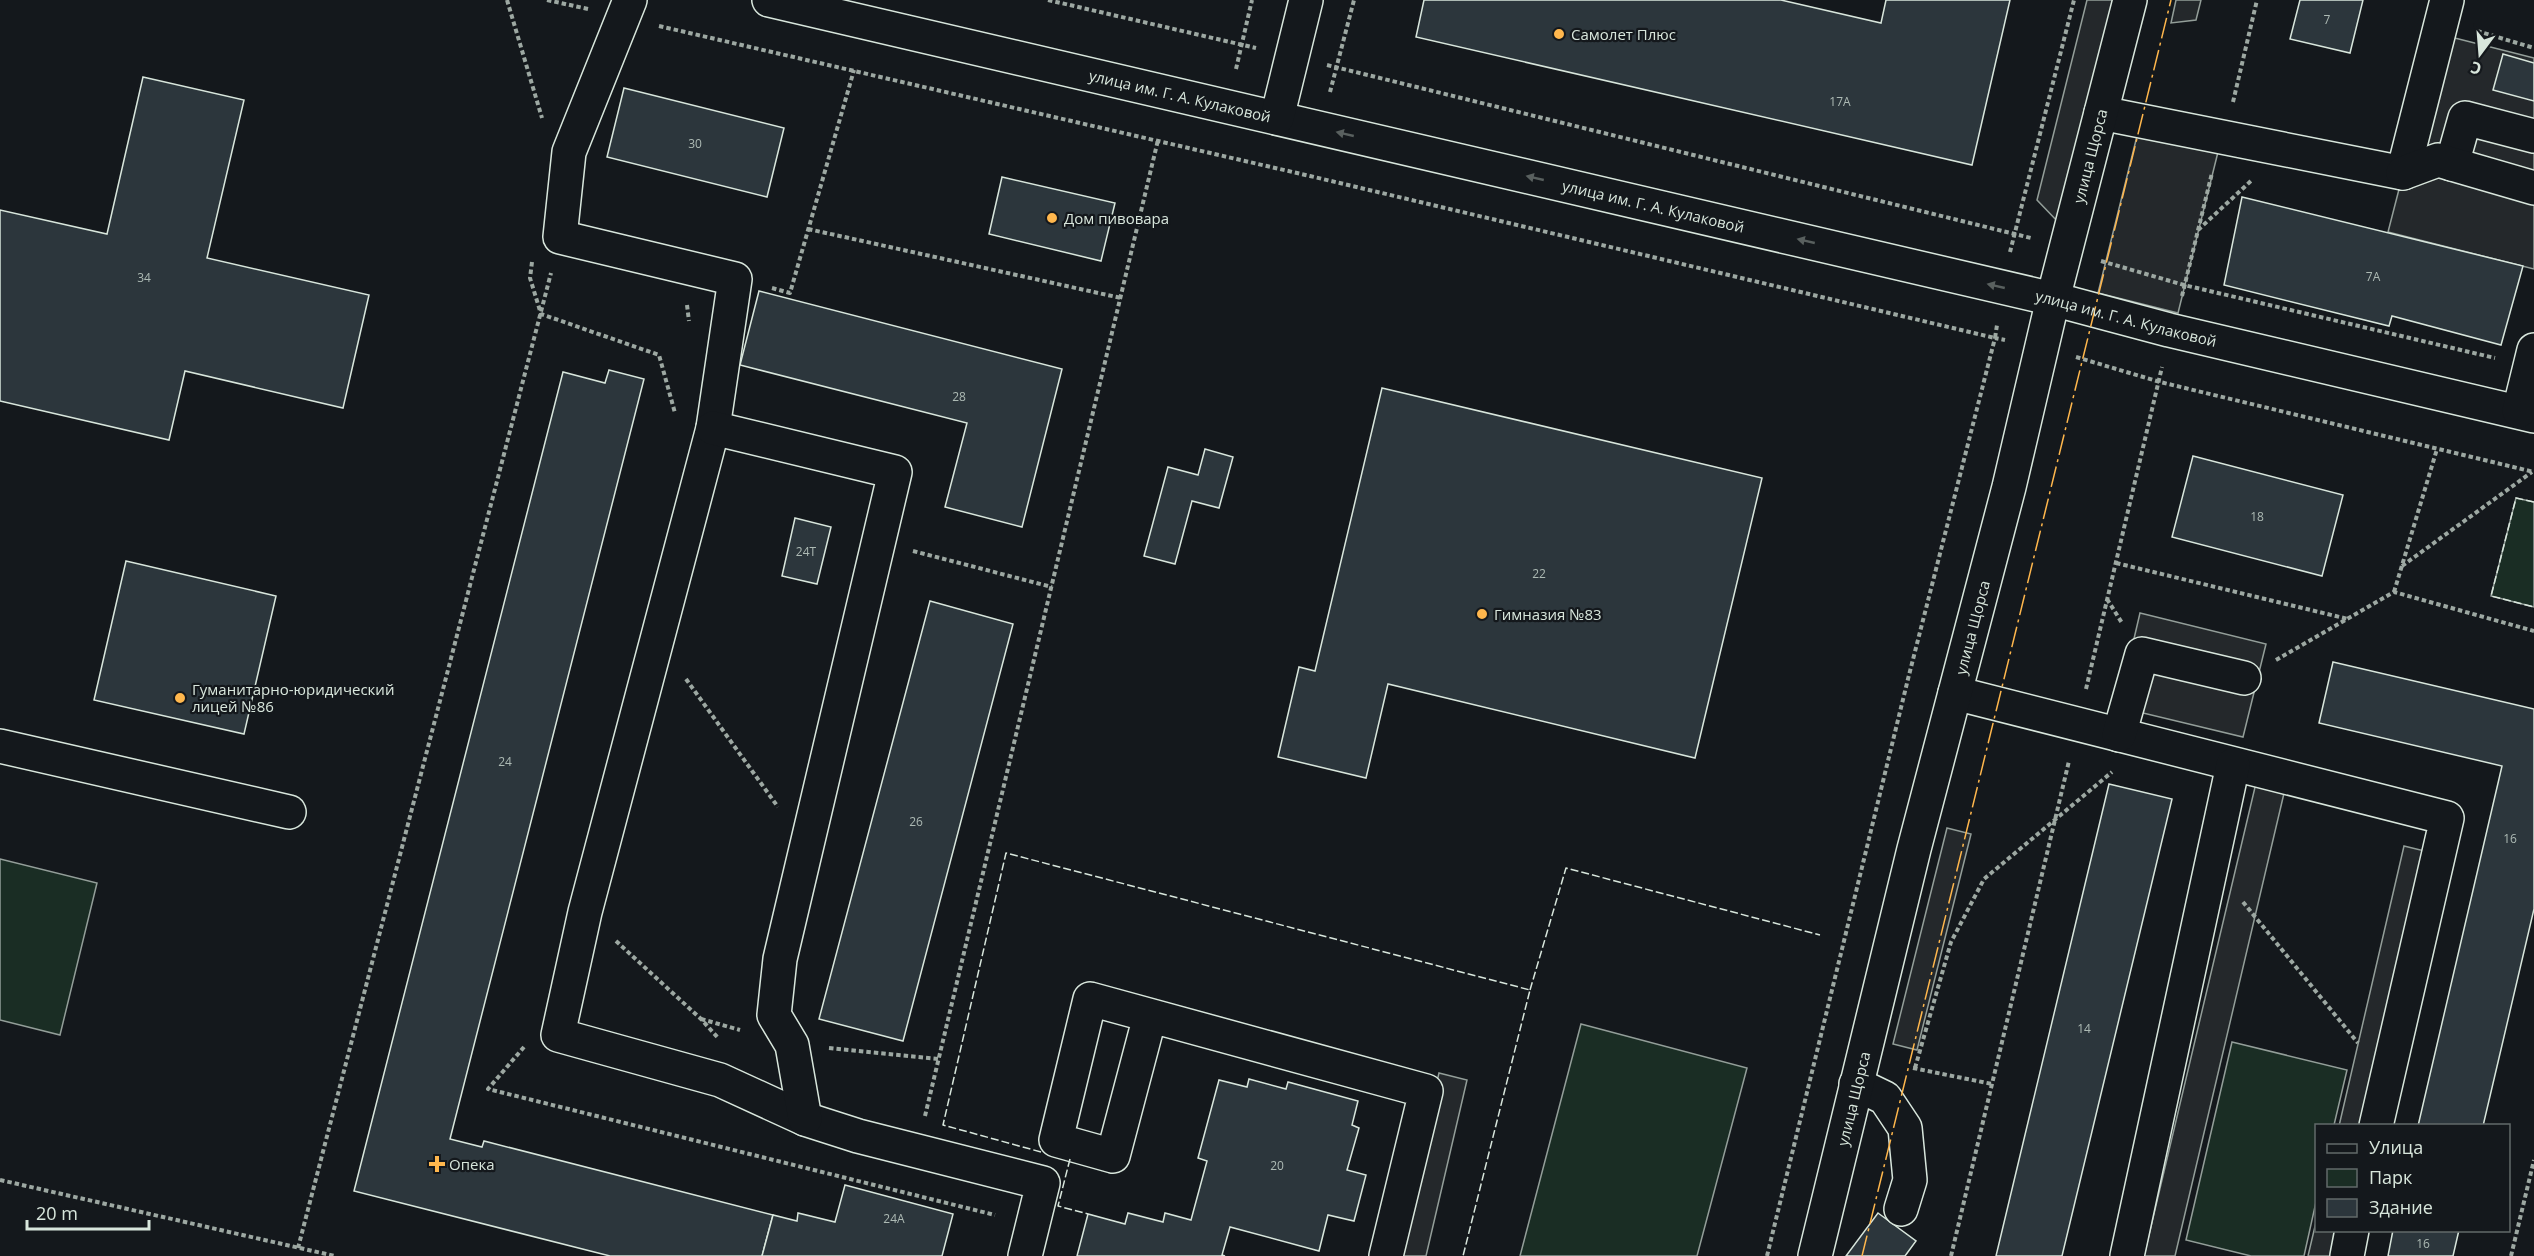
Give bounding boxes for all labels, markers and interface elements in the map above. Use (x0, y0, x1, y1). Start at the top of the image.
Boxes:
house number: 7 (2324, 11, 2331, 28)
place label: Самолет Плюс (1571, 24, 1676, 44)
north arrow (2450, 24, 2510, 84)
marker: Самолет Плюс (1552, 27, 1566, 41)
text: С (2468, 56, 2484, 80)
street label: улица им. Г. А. Кулаковой (1087, 65, 1273, 127)
house number: 17А (1829, 93, 1851, 110)
street label: улица Щорса (2068, 107, 2112, 205)
one-way arrow (1336, 128, 1354, 138)
house number: 30 (688, 135, 702, 152)
one-way arrow (1525, 173, 1544, 182)
street label: улица им. Г. А. Кулаковой (1560, 175, 1746, 237)
place label: Дом пивовара (1064, 208, 1169, 228)
marker: Дом пивовара (1045, 211, 1059, 225)
one-way arrow (1797, 236, 1816, 246)
house number: 7А (2366, 268, 2381, 285)
house number: 34 (137, 269, 151, 286)
one-way arrow (1987, 280, 2005, 290)
street label: улица им. Г. А. Кулаковой (2034, 285, 2219, 351)
house number: 28 (952, 388, 966, 405)
house number: 18 (2250, 508, 2264, 525)
house number: 24Т (796, 543, 817, 560)
house number: 22 (1532, 565, 1546, 582)
street label: улица Щорса (1950, 578, 1994, 677)
place label: Гимназия №83 (1494, 604, 1602, 624)
marker: Гимназия №83 (1475, 607, 1489, 621)
place label: Гуманитарно-юридический лицей №86 (192, 679, 394, 716)
marker: Гуманитарно-юридический лицей №86 (173, 691, 187, 705)
house number: 24 (498, 753, 512, 770)
house number: 26 (909, 813, 923, 830)
house number: 16 (2503, 830, 2517, 847)
house number: 14 (2077, 1020, 2091, 1037)
street label: улица Щорса (1832, 1049, 1874, 1148)
legend (2315, 1124, 2510, 1232)
text: Улица (2369, 1135, 2423, 1159)
place label: Опека (449, 1154, 494, 1174)
marker: Опека (430, 1157, 444, 1171)
house number: 20 (1270, 1157, 1284, 1174)
text: Парк (2369, 1165, 2413, 1189)
scale bar (27, 1193, 148, 1231)
text: Здание (2369, 1195, 2433, 1219)
text: 20 m (36, 1201, 78, 1225)
house number: 24А (883, 1210, 905, 1227)
house number: 16 (2416, 1235, 2430, 1252)

